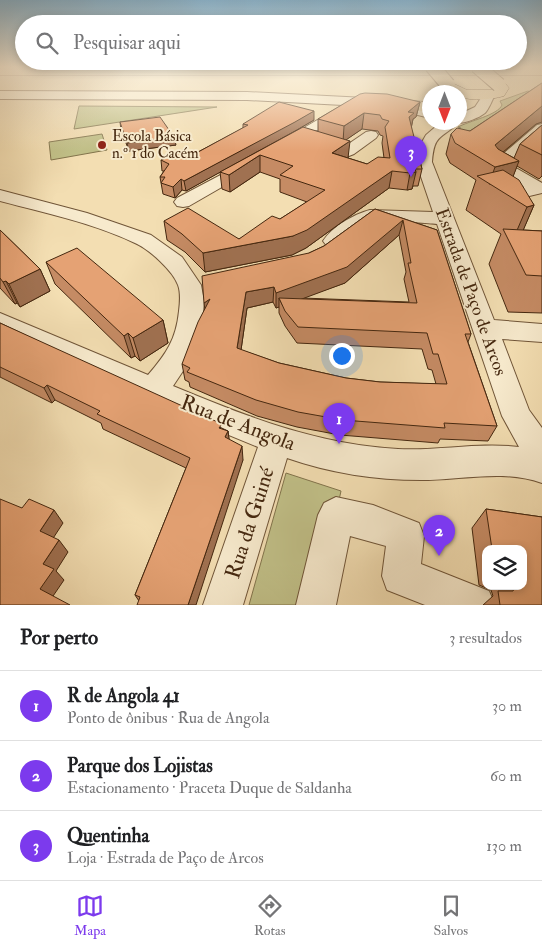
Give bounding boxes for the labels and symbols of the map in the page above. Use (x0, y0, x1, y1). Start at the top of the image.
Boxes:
north arrow (422, 85, 467, 130)
place label: Escola Básica n.º 1 do Cacém (112, 127, 199, 163)
pin: 3 (395, 136, 427, 177)
marker: Escola Básica n.º 1 do Cacém (96, 139, 108, 151)
street label: Estrada de Paço de Arcos (430, 205, 512, 379)
your location (329, 343, 355, 369)
street label: Rua de Angola (177, 389, 300, 457)
pin: 1 (323, 403, 355, 444)
street label: Rua da Guiné (219, 464, 281, 582)
pin: 2 (423, 515, 455, 556)

